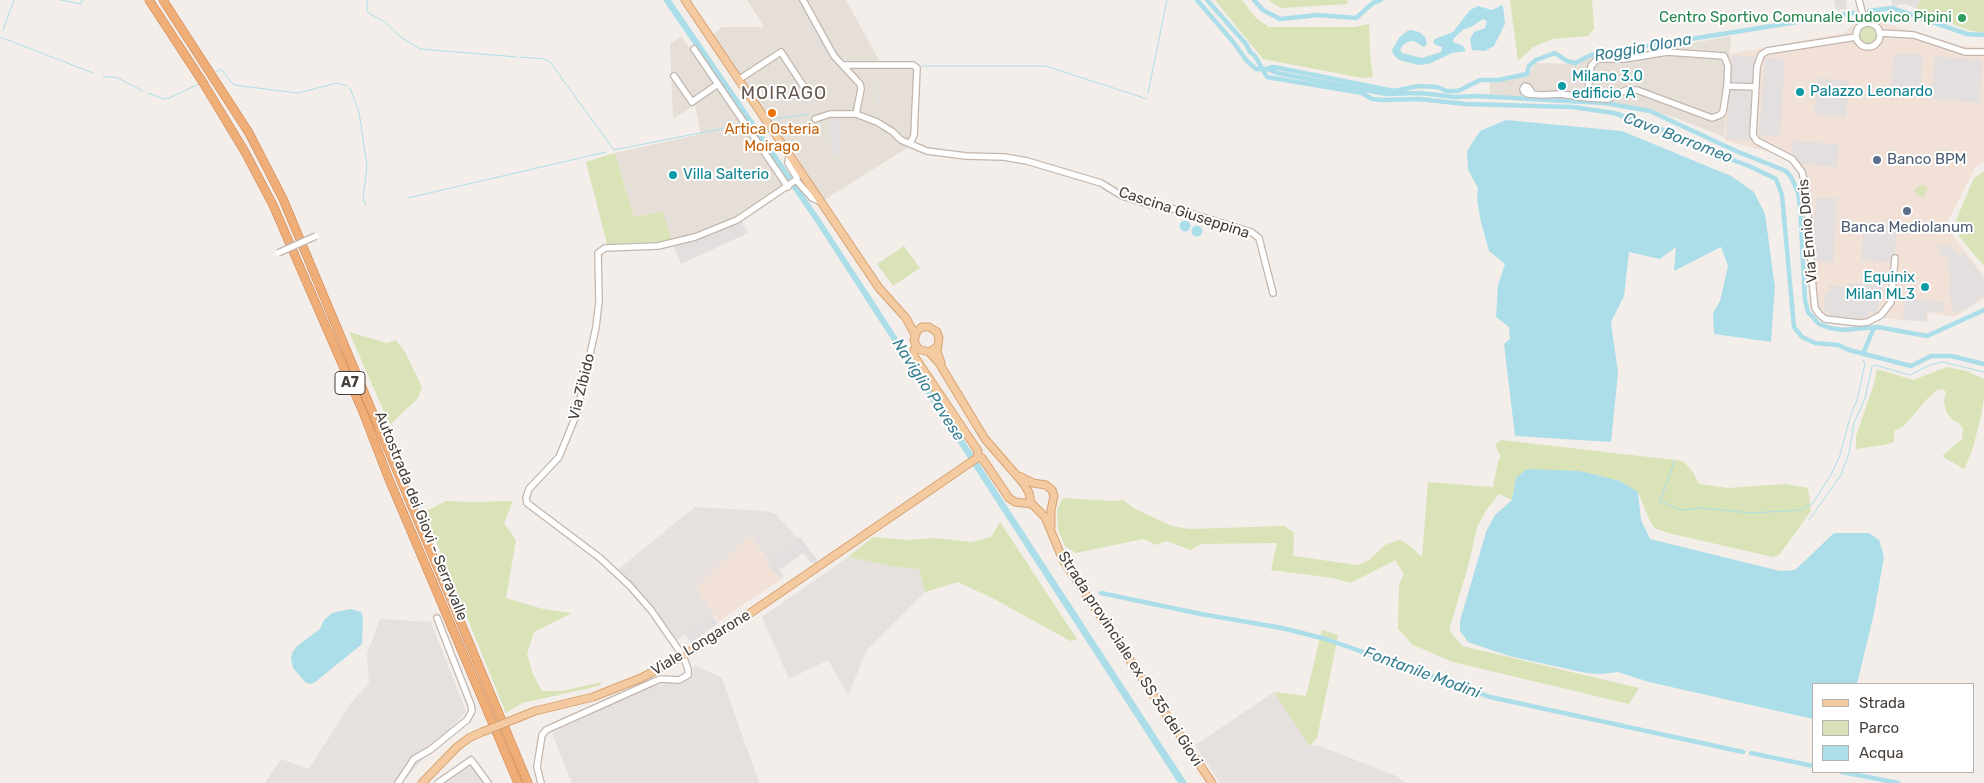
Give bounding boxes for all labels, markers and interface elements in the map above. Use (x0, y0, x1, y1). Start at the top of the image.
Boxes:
place label: Centro Sportivo Comunale Ludovico Pipini (1659, 9, 1952, 27)
marker: Centro Sportivo Comunale Ludovico Pipini (1956, 12, 1968, 24)
water label: Roggia Olona (1593, 30, 1693, 66)
place label: Milano 3.0 edificio A (1572, 68, 1643, 103)
marker: Milano 3.0 edificio A (1556, 80, 1568, 92)
district label: MOIRAGO (740, 83, 828, 105)
place label: Palazzo Leonardo (1810, 83, 1933, 101)
marker: Palazzo Leonardo (1794, 86, 1806, 98)
marker: Artica Osteria Moirago (766, 107, 778, 119)
water label: Cavo Borromeo (1621, 108, 1735, 168)
place label: Artica Osteria Moirago (724, 121, 820, 156)
place label: Banco BPM (1887, 151, 1967, 169)
marker: Banco BPM (1871, 154, 1883, 166)
place label: Villa Salterio (683, 166, 769, 184)
marker: Villa Salterio (667, 169, 679, 181)
street label: Via Ennio Doris (1794, 178, 1822, 284)
street label: Cascina Giuseppina (1116, 183, 1252, 243)
marker: Banca Mediolanum (1901, 205, 1913, 217)
place label: Banca Mediolanum (1841, 219, 1973, 237)
place label: Equinix Milan ML3 (1845, 269, 1915, 304)
marker: Equinix Milan ML3 (1919, 281, 1931, 293)
water label: Naviglio Pavese (888, 335, 968, 445)
street label: Via Zibido (565, 352, 599, 422)
road number: A7 (335, 372, 365, 394)
street label: Autostrada dei Giovi - Serravalle (371, 409, 471, 623)
street label: Strada provinciale ex SS 35 dei Giovi (1054, 548, 1206, 770)
street label: Viale Longarone (648, 606, 754, 680)
water label: Fontanile Modini (1361, 643, 1483, 703)
legend (1812, 683, 1974, 773)
text: Strada (1859, 694, 1905, 712)
text: Parco (1859, 719, 1899, 737)
text: Acqua (1859, 744, 1904, 762)

